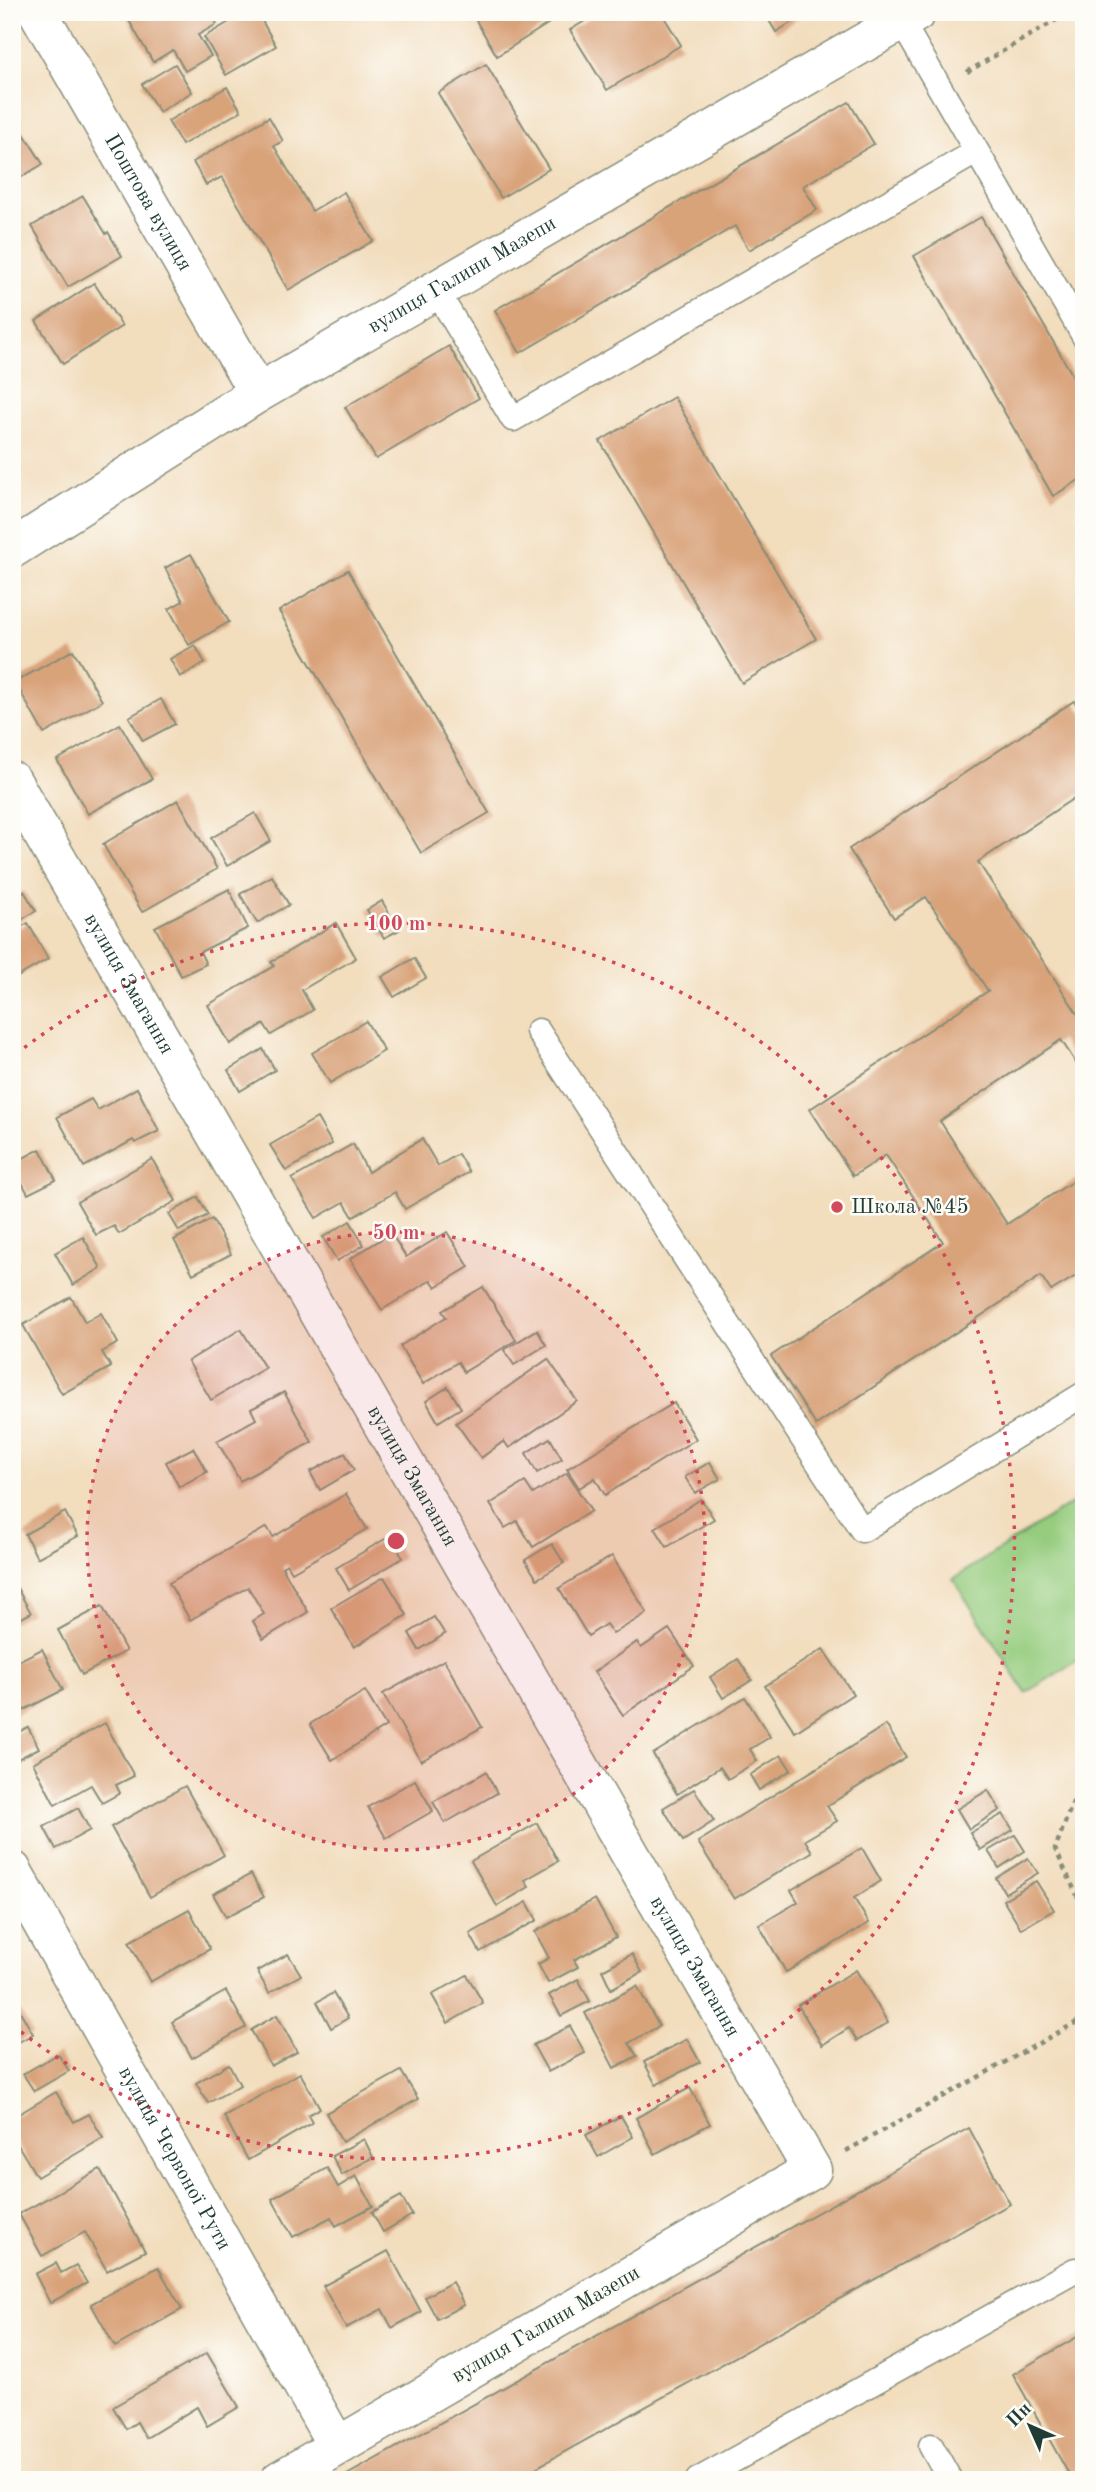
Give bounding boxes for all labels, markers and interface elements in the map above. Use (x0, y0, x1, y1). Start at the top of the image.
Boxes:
street label: Поштова вулиця (100, 131, 196, 275)
street label: вулиця Галини Мазепи (364, 213, 560, 338)
street label: вулиця Змагання (80, 910, 178, 1058)
text: 100 m (366, 914, 426, 935)
place label: Школа №45 (851, 1197, 969, 1218)
marker: Школа №45 (829, 1199, 845, 1215)
text: 50 m (372, 1223, 420, 1244)
street label: вулиця Змагання (364, 1402, 461, 1550)
centre of rings (384, 1529, 408, 1553)
street label: вулиця Змагання (646, 1892, 743, 2041)
street label: вулиця Червоної Рути (115, 2063, 235, 2254)
street label: вулиця Галини Мазепи (448, 2263, 644, 2387)
north arrow (995, 2390, 1064, 2460)
text: Пн (1004, 2400, 1036, 2432)

